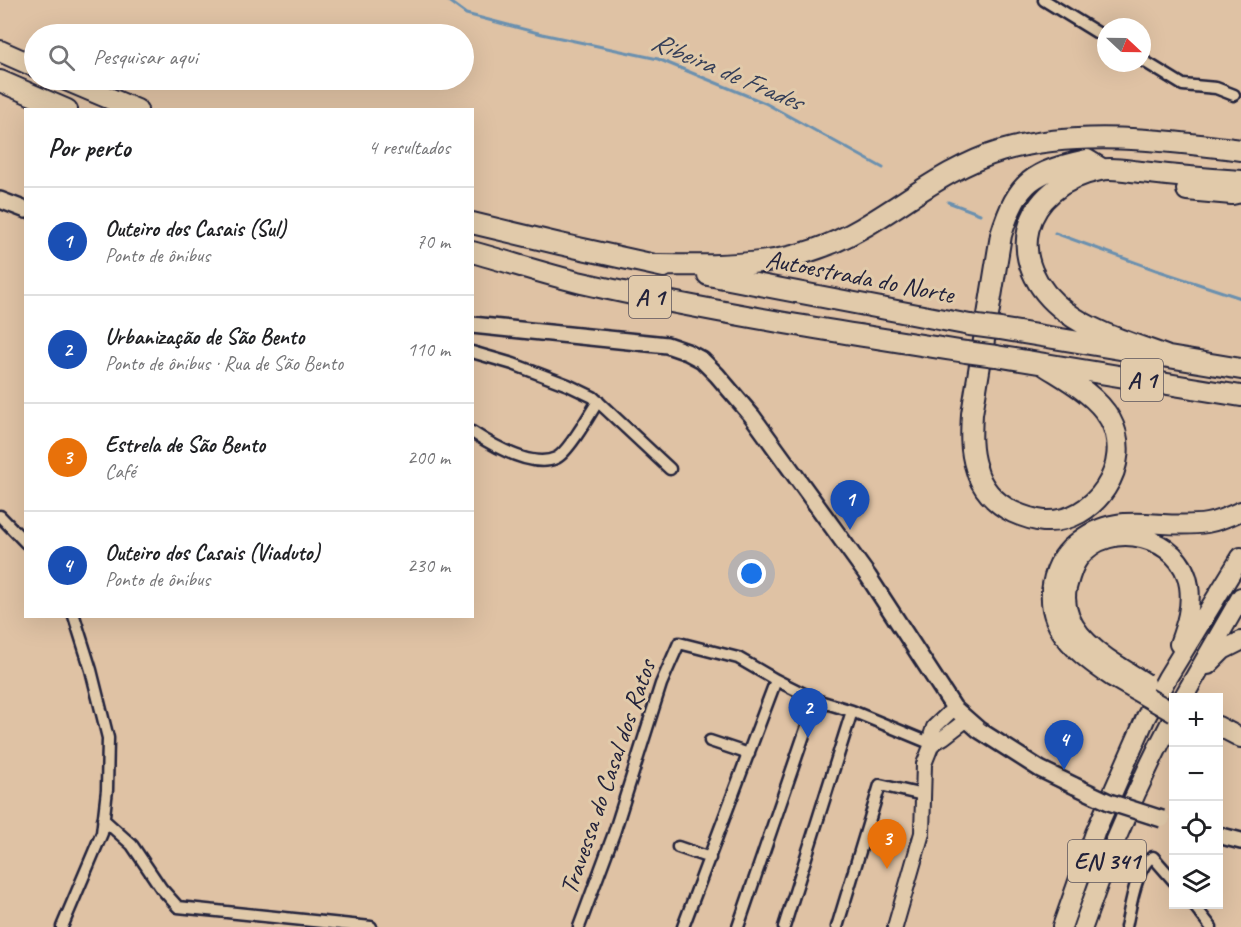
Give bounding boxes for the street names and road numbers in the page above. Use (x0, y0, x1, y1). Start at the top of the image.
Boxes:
street label: Autoestrada do Norte (763, 242, 958, 311)
road number: A 1 (629, 276, 671, 318)
road number: A 1 (1121, 359, 1163, 401)
street label: Travessa do Casal dos Ratos (552, 653, 664, 899)
road number: EN 341 (1068, 840, 1146, 882)

